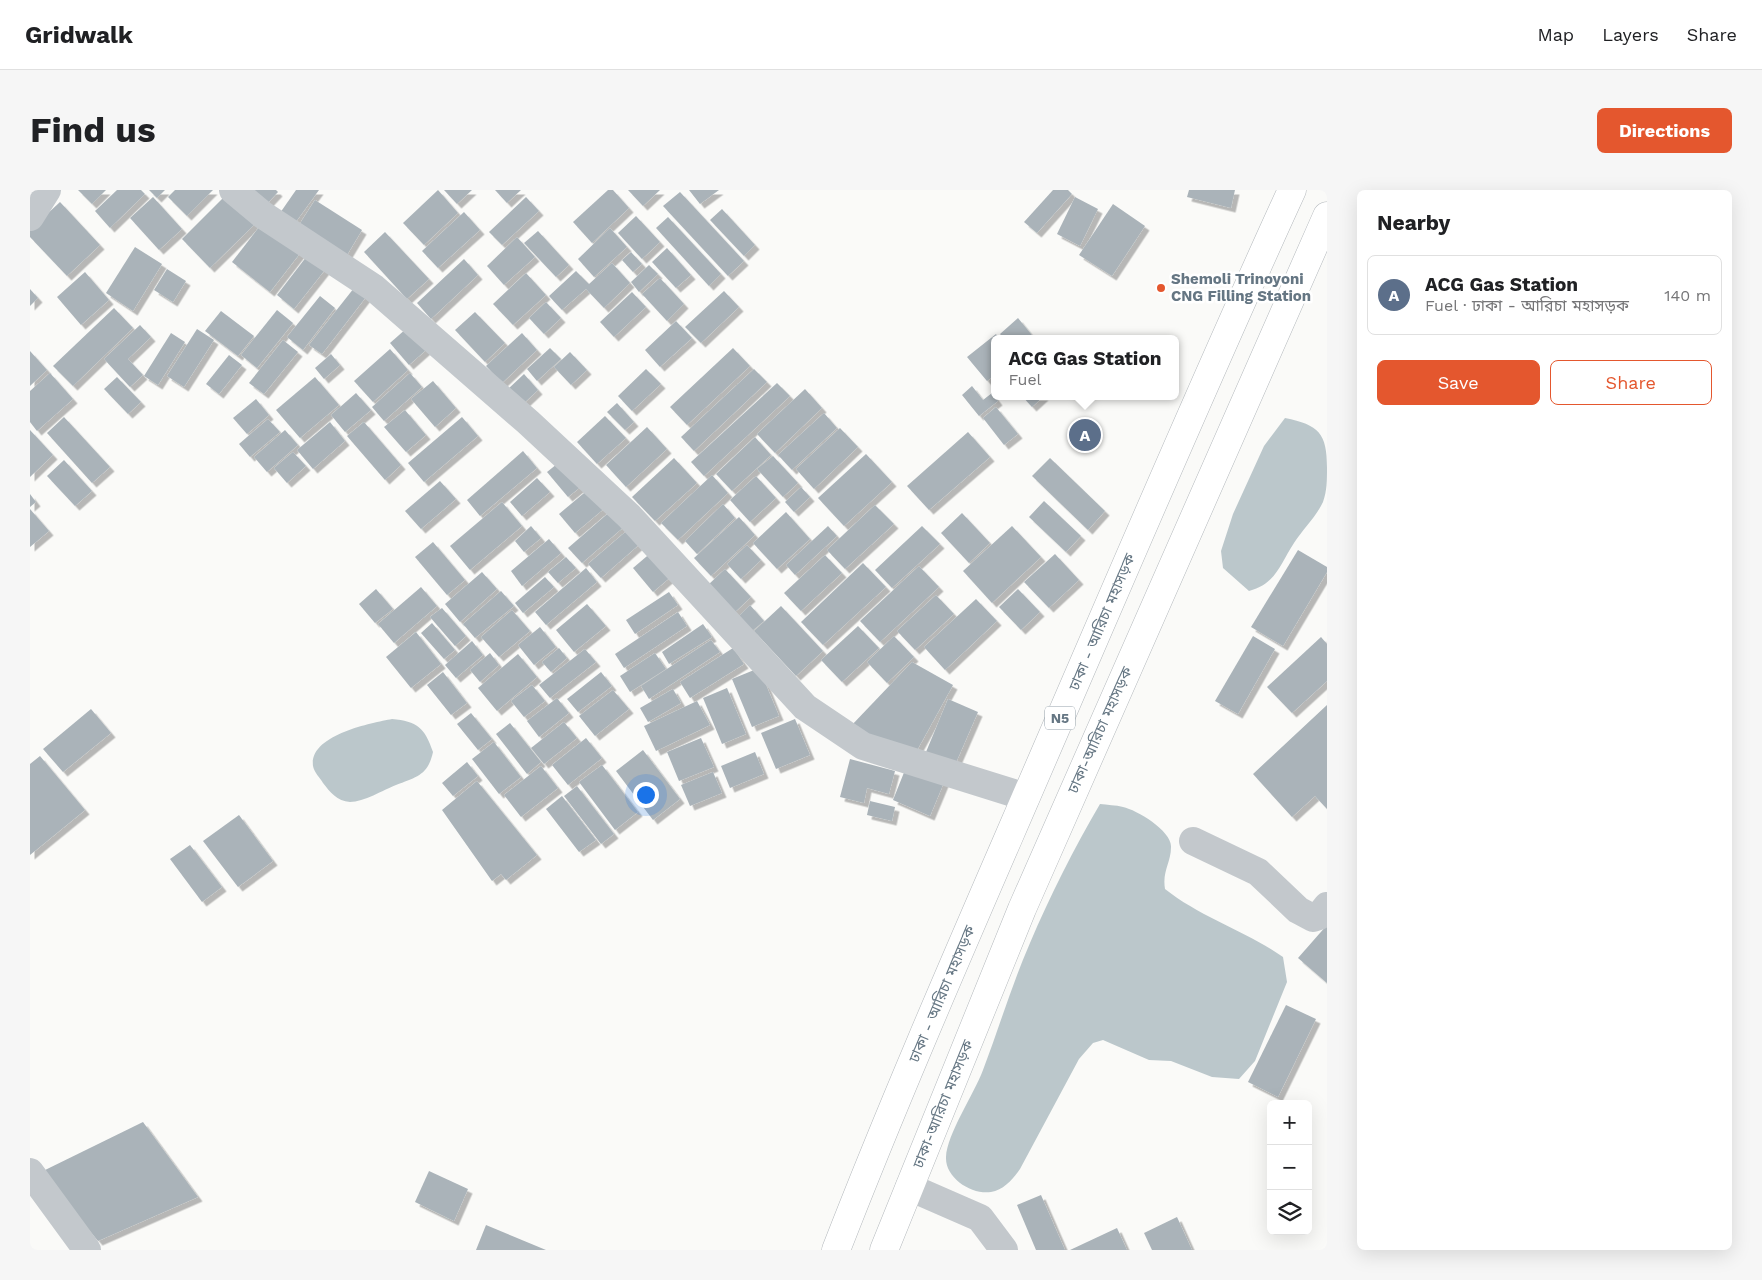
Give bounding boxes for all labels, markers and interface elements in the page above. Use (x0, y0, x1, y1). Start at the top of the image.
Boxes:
text: Gridwalk (25, 21, 133, 49)
text: Map (1537, 24, 1574, 45)
text: Layers (1602, 24, 1659, 45)
text: Share (1687, 24, 1737, 45)
button: Directions (1597, 108, 1732, 153)
text: Find us (30, 109, 156, 151)
text: Nearby (1377, 210, 1450, 235)
place label: Shemoli Trinoyoni CNG Filling Station (1171, 270, 1311, 305)
text: ACG Gas Station (1425, 273, 1578, 296)
marker: Shemoli Trinoyoni CNG Filling Station (1155, 282, 1167, 294)
text: A (1389, 286, 1399, 305)
text: 140 m (1664, 286, 1711, 305)
text: Fuel · ঢাকা - আরিচা মহাসড়ক (1425, 296, 1629, 315)
popup (991, 335, 1179, 400)
text: ACG Gas Station (1008, 347, 1162, 370)
button: Save (1377, 360, 1540, 405)
button: Share (1550, 360, 1712, 405)
text: Fuel (1008, 370, 1042, 389)
pin: A (1069, 416, 1101, 454)
street label: ঢাকা - আরিচা মহাসড়ক (1065, 550, 1139, 694)
street label: ঢাকা-আরিচা মহাসড়ক (1064, 663, 1136, 797)
road number: N5 (1045, 706, 1075, 730)
your location (633, 782, 659, 808)
street label: ঢাকা - আরিচা মহাসড়ক (905, 922, 979, 1066)
street label: ঢাকা-আরিচা মহাসড়ক (909, 1036, 977, 1172)
map controls (1267, 1100, 1312, 1235)
button: + (1267, 1100, 1312, 1145)
button: − (1267, 1145, 1312, 1190)
button: layers (1267, 1190, 1312, 1235)

